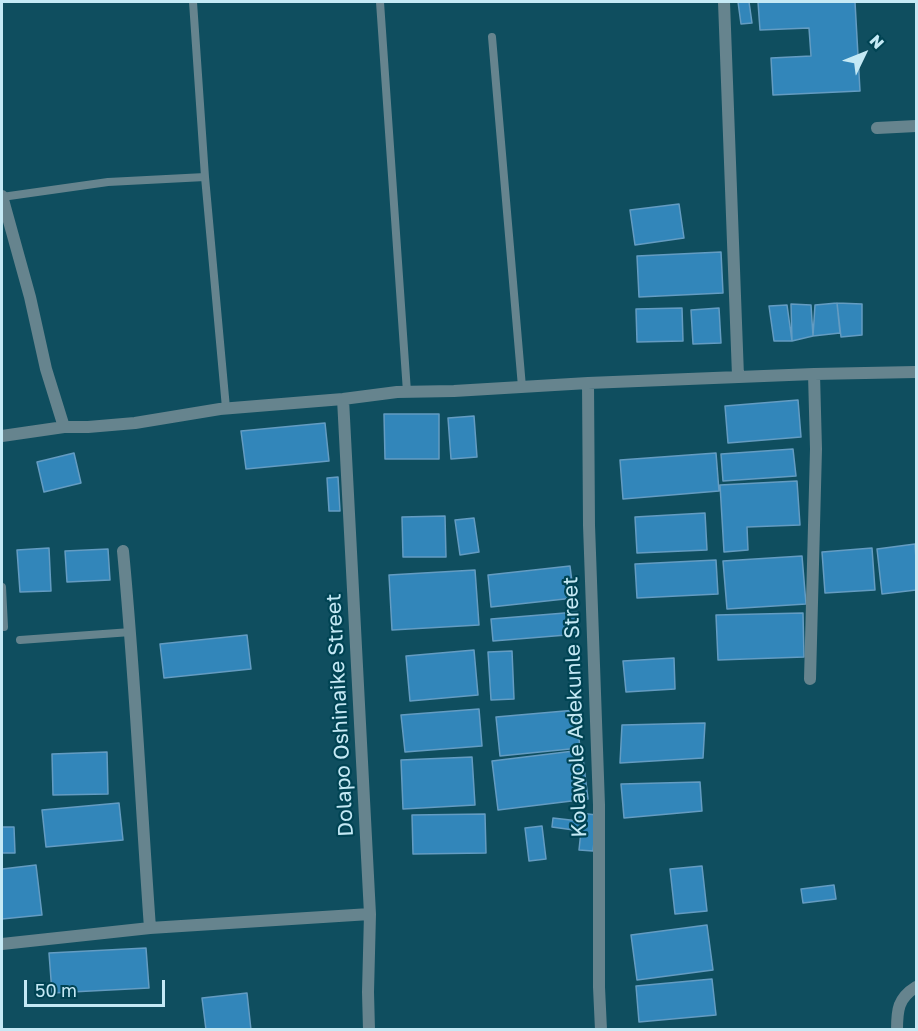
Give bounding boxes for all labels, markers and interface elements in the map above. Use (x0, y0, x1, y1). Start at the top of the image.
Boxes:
north arrow (834, 24, 894, 84)
text: N (866, 30, 889, 53)
street label: Kolawole Adekunle Street (558, 576, 592, 838)
street label: Dolapo Oshinaike Street (321, 593, 359, 837)
scale bar (27, 968, 168, 1006)
text: 50 m (35, 979, 77, 1001)

